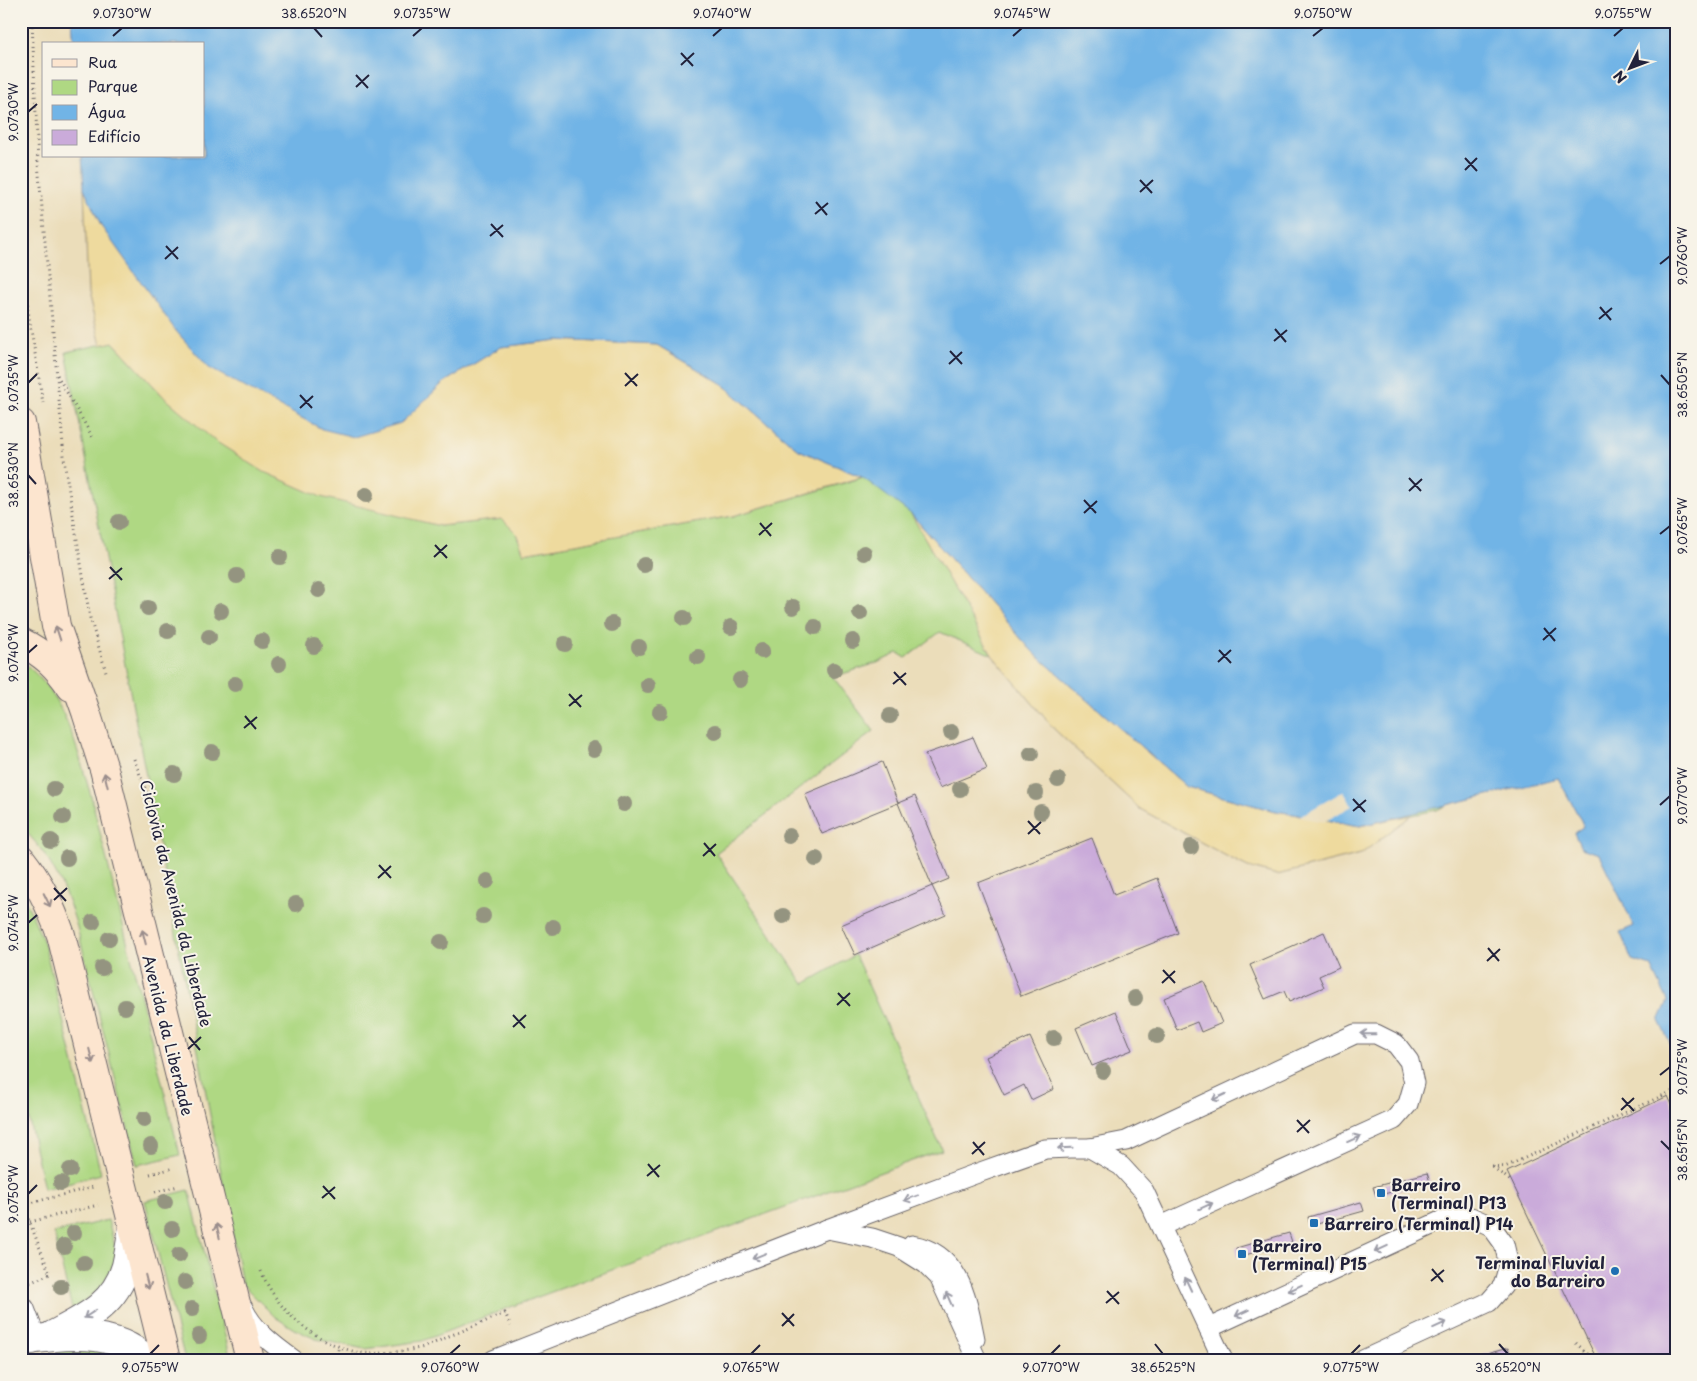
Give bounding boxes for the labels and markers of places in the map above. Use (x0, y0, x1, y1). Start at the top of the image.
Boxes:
place label: Barreiro (Terminal) P13 (1391, 1172, 1507, 1214)
marker: Barreiro (Terminal) P13 (1375, 1187, 1387, 1199)
place label: Barreiro (Terminal) P14 (1324, 1211, 1514, 1235)
marker: Barreiro (Terminal) P14 (1308, 1217, 1320, 1229)
place label: Barreiro (Terminal) P15 (1252, 1233, 1367, 1275)
marker: Barreiro (Terminal) P15 (1236, 1248, 1248, 1260)
place label: Terminal Fluvial do Barreiro (1475, 1250, 1605, 1292)
marker: Terminal Fluvial do Barreiro (1609, 1265, 1621, 1277)

